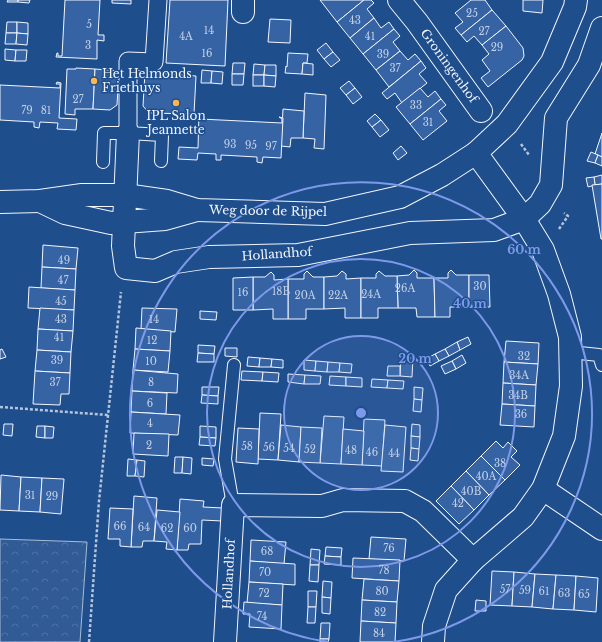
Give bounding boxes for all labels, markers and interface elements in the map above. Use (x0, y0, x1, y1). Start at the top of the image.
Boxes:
house number: 25 (466, 7, 478, 20)
house number: 43 (349, 14, 361, 27)
house number: 5 (86, 18, 92, 31)
house number: 14 (204, 24, 214, 37)
house number: 27 (478, 25, 491, 38)
street label: Groningenhof (418, 26, 482, 107)
house number: 4A (179, 30, 193, 43)
house number: 41 (365, 30, 375, 43)
house number: 3 (85, 39, 91, 52)
house number: 29 (491, 41, 503, 54)
house number: 16 (202, 47, 212, 60)
house number: 39 (377, 48, 389, 61)
house number: 37 (389, 62, 402, 75)
place label: Het Helmonds Friethuys (102, 66, 192, 95)
marker: Het Helmonds Friethuys (89, 76, 99, 86)
house number: 27 (72, 93, 85, 106)
marker: IPL Salon Jeannette (171, 98, 181, 108)
house number: 33 (410, 99, 422, 112)
house number: 79 (21, 104, 33, 117)
house number: 81 (41, 104, 51, 117)
place label: IPL Salon Jeannette (145, 108, 206, 137)
house number: 31 (423, 116, 433, 129)
house number: 93 (224, 138, 236, 151)
house number: 95 (245, 139, 257, 152)
house number: 97 (265, 140, 278, 153)
street label: Weg door de Rijpel (208, 202, 327, 219)
text: 60 m (507, 242, 542, 257)
street label: Hollandhof (241, 243, 315, 263)
house number: 49 (58, 254, 70, 267)
house number: 47 (58, 274, 69, 287)
house number: 30 (473, 280, 487, 293)
house number: 26A (395, 282, 415, 295)
house number: 18B (272, 285, 290, 298)
house number: 16 (238, 286, 248, 299)
house number: 24A (361, 288, 381, 301)
house number: 20A (295, 289, 316, 302)
house number: 22A (328, 289, 348, 302)
house number: 45 (55, 295, 67, 308)
text: 40 m (453, 296, 487, 311)
house number: 43 (55, 313, 67, 326)
house number: 14 (149, 313, 159, 326)
house number: 41 (54, 331, 64, 344)
house number: 12 (147, 334, 157, 347)
house number: 32 (518, 350, 530, 363)
text: 20 m (398, 351, 432, 366)
house number: 39 (51, 354, 63, 367)
house number: 10 (145, 355, 157, 368)
house number: 34A (509, 369, 529, 382)
house number: 37 (49, 376, 62, 389)
house number: 8 (148, 376, 154, 389)
house number: 34B (508, 389, 528, 402)
house number: 6 (147, 397, 153, 410)
centre of rings (354, 406, 368, 420)
house number: 36 (515, 408, 527, 421)
house number: 4 (147, 417, 153, 430)
house number: 2 (146, 439, 152, 452)
house number: 58 (241, 440, 253, 453)
house number: 56 (263, 441, 275, 454)
house number: 54 (283, 442, 295, 455)
house number: 52 (304, 443, 316, 456)
house number: 48 (345, 444, 357, 457)
house number: 46 (366, 446, 378, 459)
house number: 44 (388, 447, 400, 460)
house number: 38 (494, 457, 506, 470)
house number: 40A (476, 470, 497, 483)
house number: 40B (461, 485, 482, 498)
house number: 31 (25, 489, 35, 502)
house number: 29 (46, 490, 58, 503)
house number: 42 (452, 497, 464, 510)
house number: 66 (114, 520, 126, 533)
house number: 64 (138, 521, 150, 534)
house number: 62 (161, 522, 173, 535)
house number: 60 (183, 522, 197, 535)
street label: Hollandhof (219, 536, 238, 610)
house number: 76 (383, 542, 395, 555)
house number: 68 (261, 545, 273, 558)
house number: 78 (378, 564, 390, 577)
house number: 70 (259, 566, 271, 579)
house number: 57 (500, 583, 511, 596)
house number: 59 (519, 584, 531, 597)
house number: 80 (375, 585, 389, 598)
house number: 61 (539, 585, 549, 598)
house number: 72 (258, 587, 270, 600)
house number: 63 (558, 587, 570, 600)
house number: 65 (578, 588, 590, 601)
house number: 82 (374, 606, 386, 619)
house number: 74 (257, 610, 267, 623)
house number: 84 (373, 627, 385, 640)

